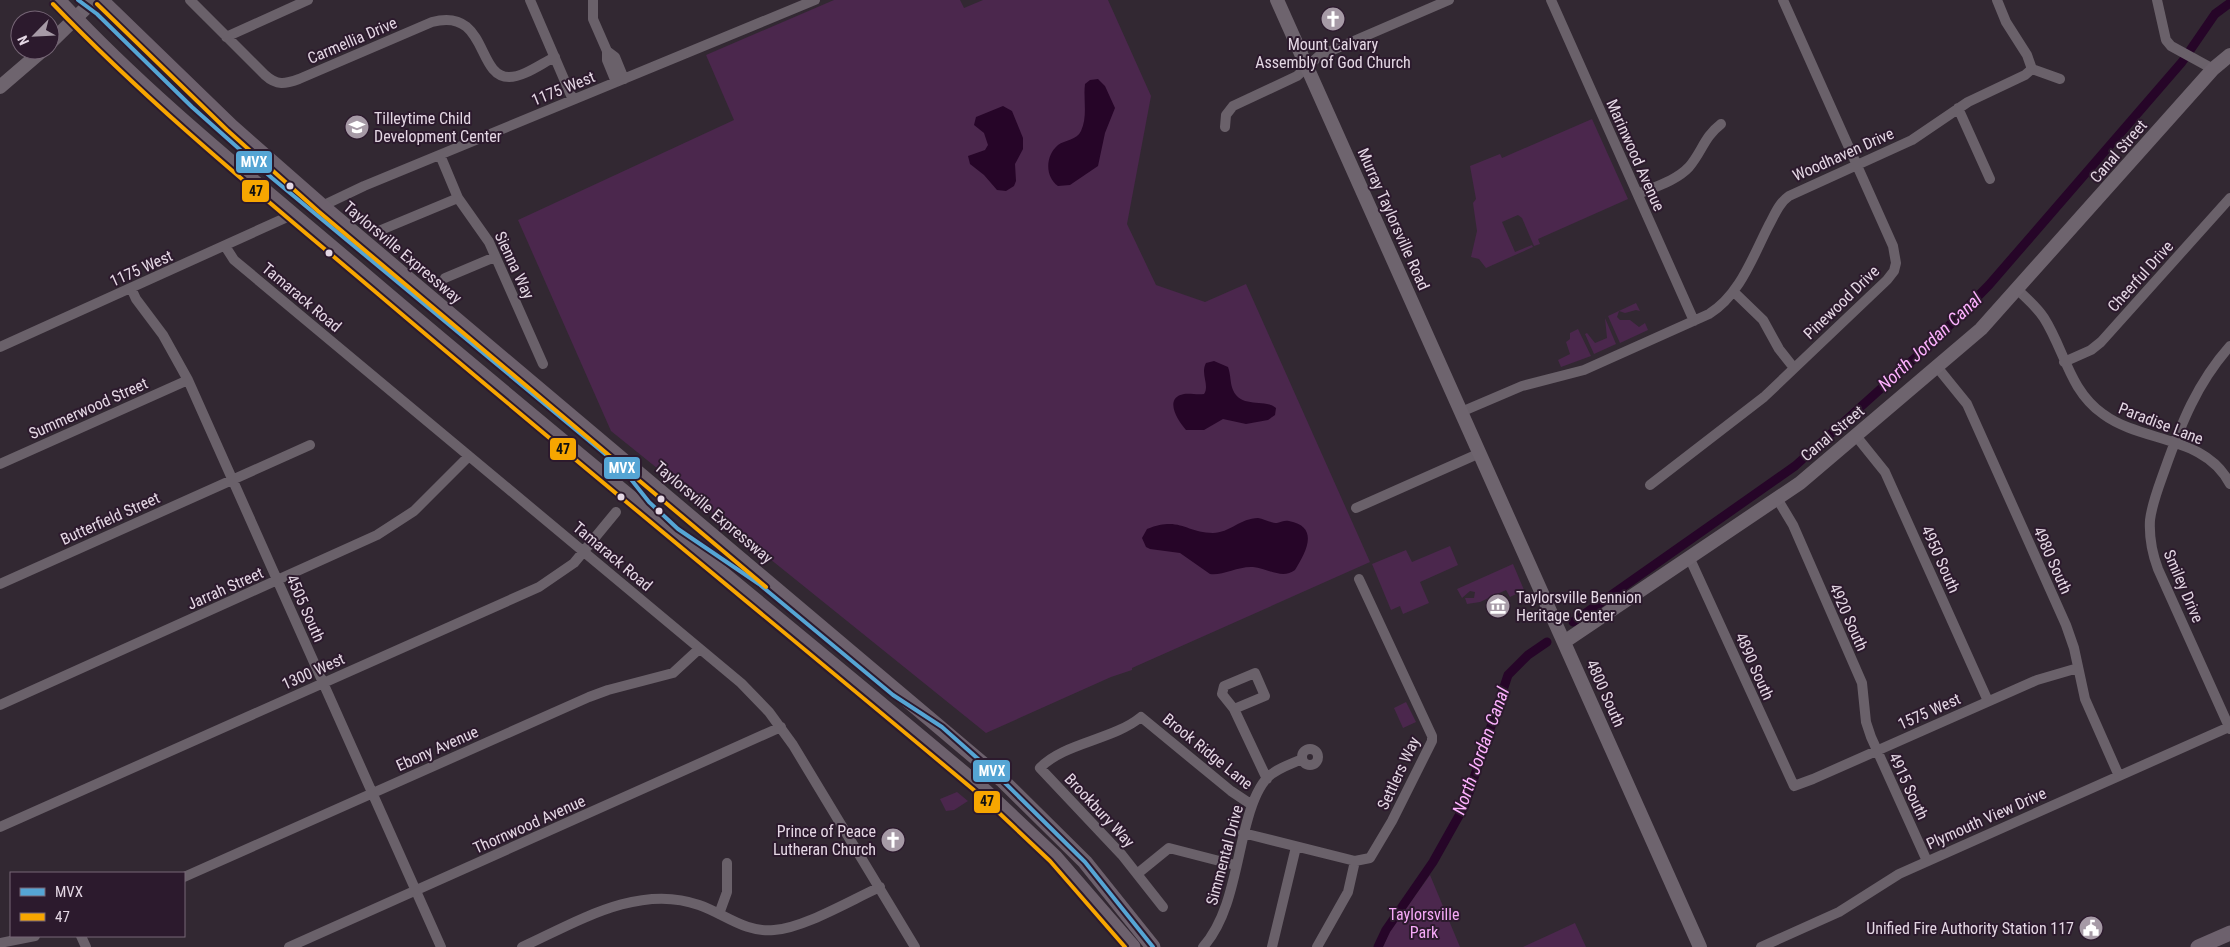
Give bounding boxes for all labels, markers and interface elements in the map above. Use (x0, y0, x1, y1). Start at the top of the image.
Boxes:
church icon: Mount Calvary Assembly of God Church (1320, 6, 1346, 32)
north arrow (10, 10, 60, 60)
street label: Carmellia Drive (305, 13, 400, 68)
text: N (14, 33, 32, 47)
place label: Mount Calvary Assembly of God Church (1255, 35, 1411, 72)
street label: 1175 West (529, 67, 598, 110)
street label: Marinwood Avenue (1602, 96, 1669, 214)
place label: Tilleytime Child Development Center (374, 109, 502, 146)
school or university icon: Tilleytime Child Development Center (344, 114, 370, 140)
street label: Canal Street (2086, 116, 2151, 187)
street label: Woodhaven Drive (1790, 124, 1897, 185)
street label: Murray Taylorsville Road (1354, 145, 1433, 293)
line badge: MVX (235, 150, 273, 174)
text: MVX (241, 154, 267, 170)
line badge: 47 (241, 179, 270, 203)
unlabelled marker (285, 181, 295, 191)
text: 47 (249, 183, 263, 199)
street label: Taylorsville Expressway (340, 197, 466, 308)
street label: Sienna Way (491, 228, 539, 302)
street label: Cheerful Drive (2104, 237, 2177, 316)
street label: 1175 West (107, 246, 176, 291)
unlabelled marker (324, 248, 334, 258)
street label: Tamarack Road (258, 259, 345, 336)
street label: Pinewood Drive (1800, 262, 1883, 343)
water label: North Jordan Canal (1873, 288, 1987, 395)
street label: Summerwood Street (26, 374, 151, 443)
street label: Paradise Lane (2116, 399, 2206, 448)
street label: Canal Street (1797, 401, 1868, 465)
line badge: 47 (549, 437, 577, 461)
text: 47 (556, 441, 570, 457)
line badge: MVX (603, 456, 641, 480)
street label: Taylorsville Expressway (651, 457, 777, 568)
text: MVX (609, 460, 635, 476)
street label: Butterfield Street (58, 488, 163, 549)
unlabelled marker (616, 492, 626, 502)
unlabelled marker (656, 494, 666, 504)
unlabelled marker (654, 506, 664, 516)
street label: Tamarack Road (569, 518, 656, 595)
street label: 4950 South (1917, 523, 1964, 596)
street label: 4980 South (2029, 524, 2076, 597)
street label: Smiley Drive (2160, 547, 2207, 626)
street label: Jarrah Street (184, 563, 266, 614)
street label: 4505 South (282, 572, 329, 645)
street label: 4920 South (1825, 581, 1872, 654)
place label: Taylorsville Bennion Heritage Center (1516, 588, 1642, 625)
museum icon: Taylorsville Bennion Heritage Center (1485, 593, 1511, 619)
street label: 4890 South (1731, 630, 1778, 703)
street label: 1300 West (279, 649, 348, 694)
street label: 4800 South (1582, 657, 1629, 730)
water label: North Jordan Canal (1448, 683, 1514, 817)
street label: 1575 West (1895, 689, 1964, 734)
street label: Brook Ridge Lane (1159, 709, 1256, 793)
street label: Ebony Avenue (393, 722, 481, 775)
street label: Settlers Way (1373, 733, 1424, 813)
street label: 4915 South (1885, 750, 1932, 823)
line badge: MVX (972, 759, 1011, 783)
text: MVX (979, 763, 1005, 779)
street label: Brookbury Way (1061, 770, 1139, 851)
street label: Plymouth View Drive (1923, 783, 2049, 853)
line badge: 47 (973, 790, 1001, 814)
street label: Thornwood Avenue (470, 791, 588, 858)
text: 47 (980, 793, 994, 809)
street label: Simmental Drive (1202, 803, 1247, 907)
place label: Prince of Peace Lutheran Church (773, 822, 876, 859)
church icon: Prince of Peace Lutheran Church (880, 827, 906, 853)
legend (10, 872, 185, 937)
text: MVX (55, 883, 83, 901)
park label: Taylorsville Park (1389, 905, 1459, 942)
text: 47 (55, 908, 70, 926)
public building icon: Unified Fire Authority Station 117 (2078, 915, 2104, 941)
place label: Unified Fire Authority Station 117 (1866, 919, 2074, 938)

